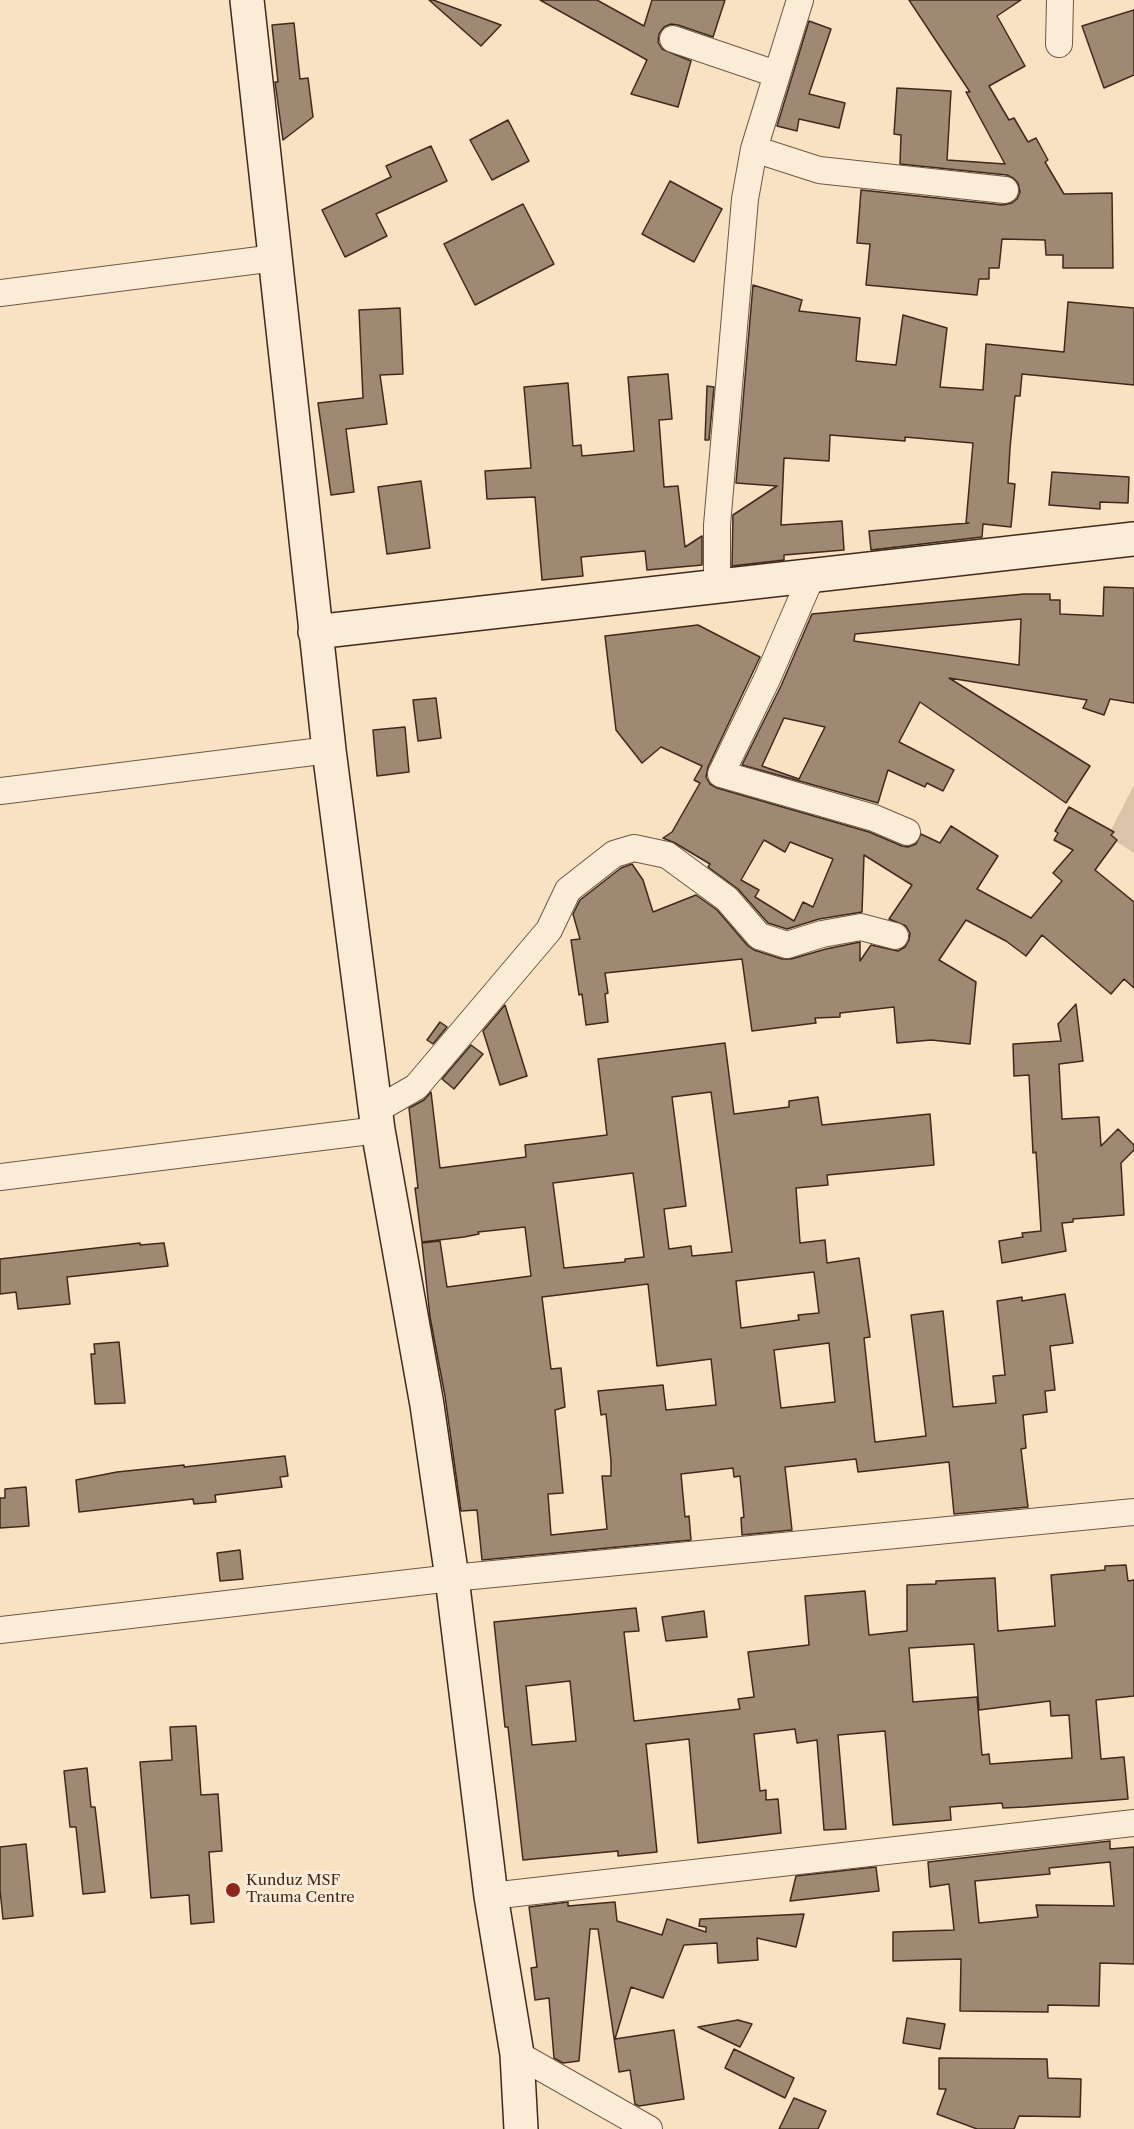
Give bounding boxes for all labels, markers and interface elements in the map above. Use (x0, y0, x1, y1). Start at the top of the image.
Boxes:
place label: Kunduz MSF Trauma Centre (246, 1872, 355, 1907)
marker: Kunduz MSF Trauma Centre (224, 1881, 242, 1899)

